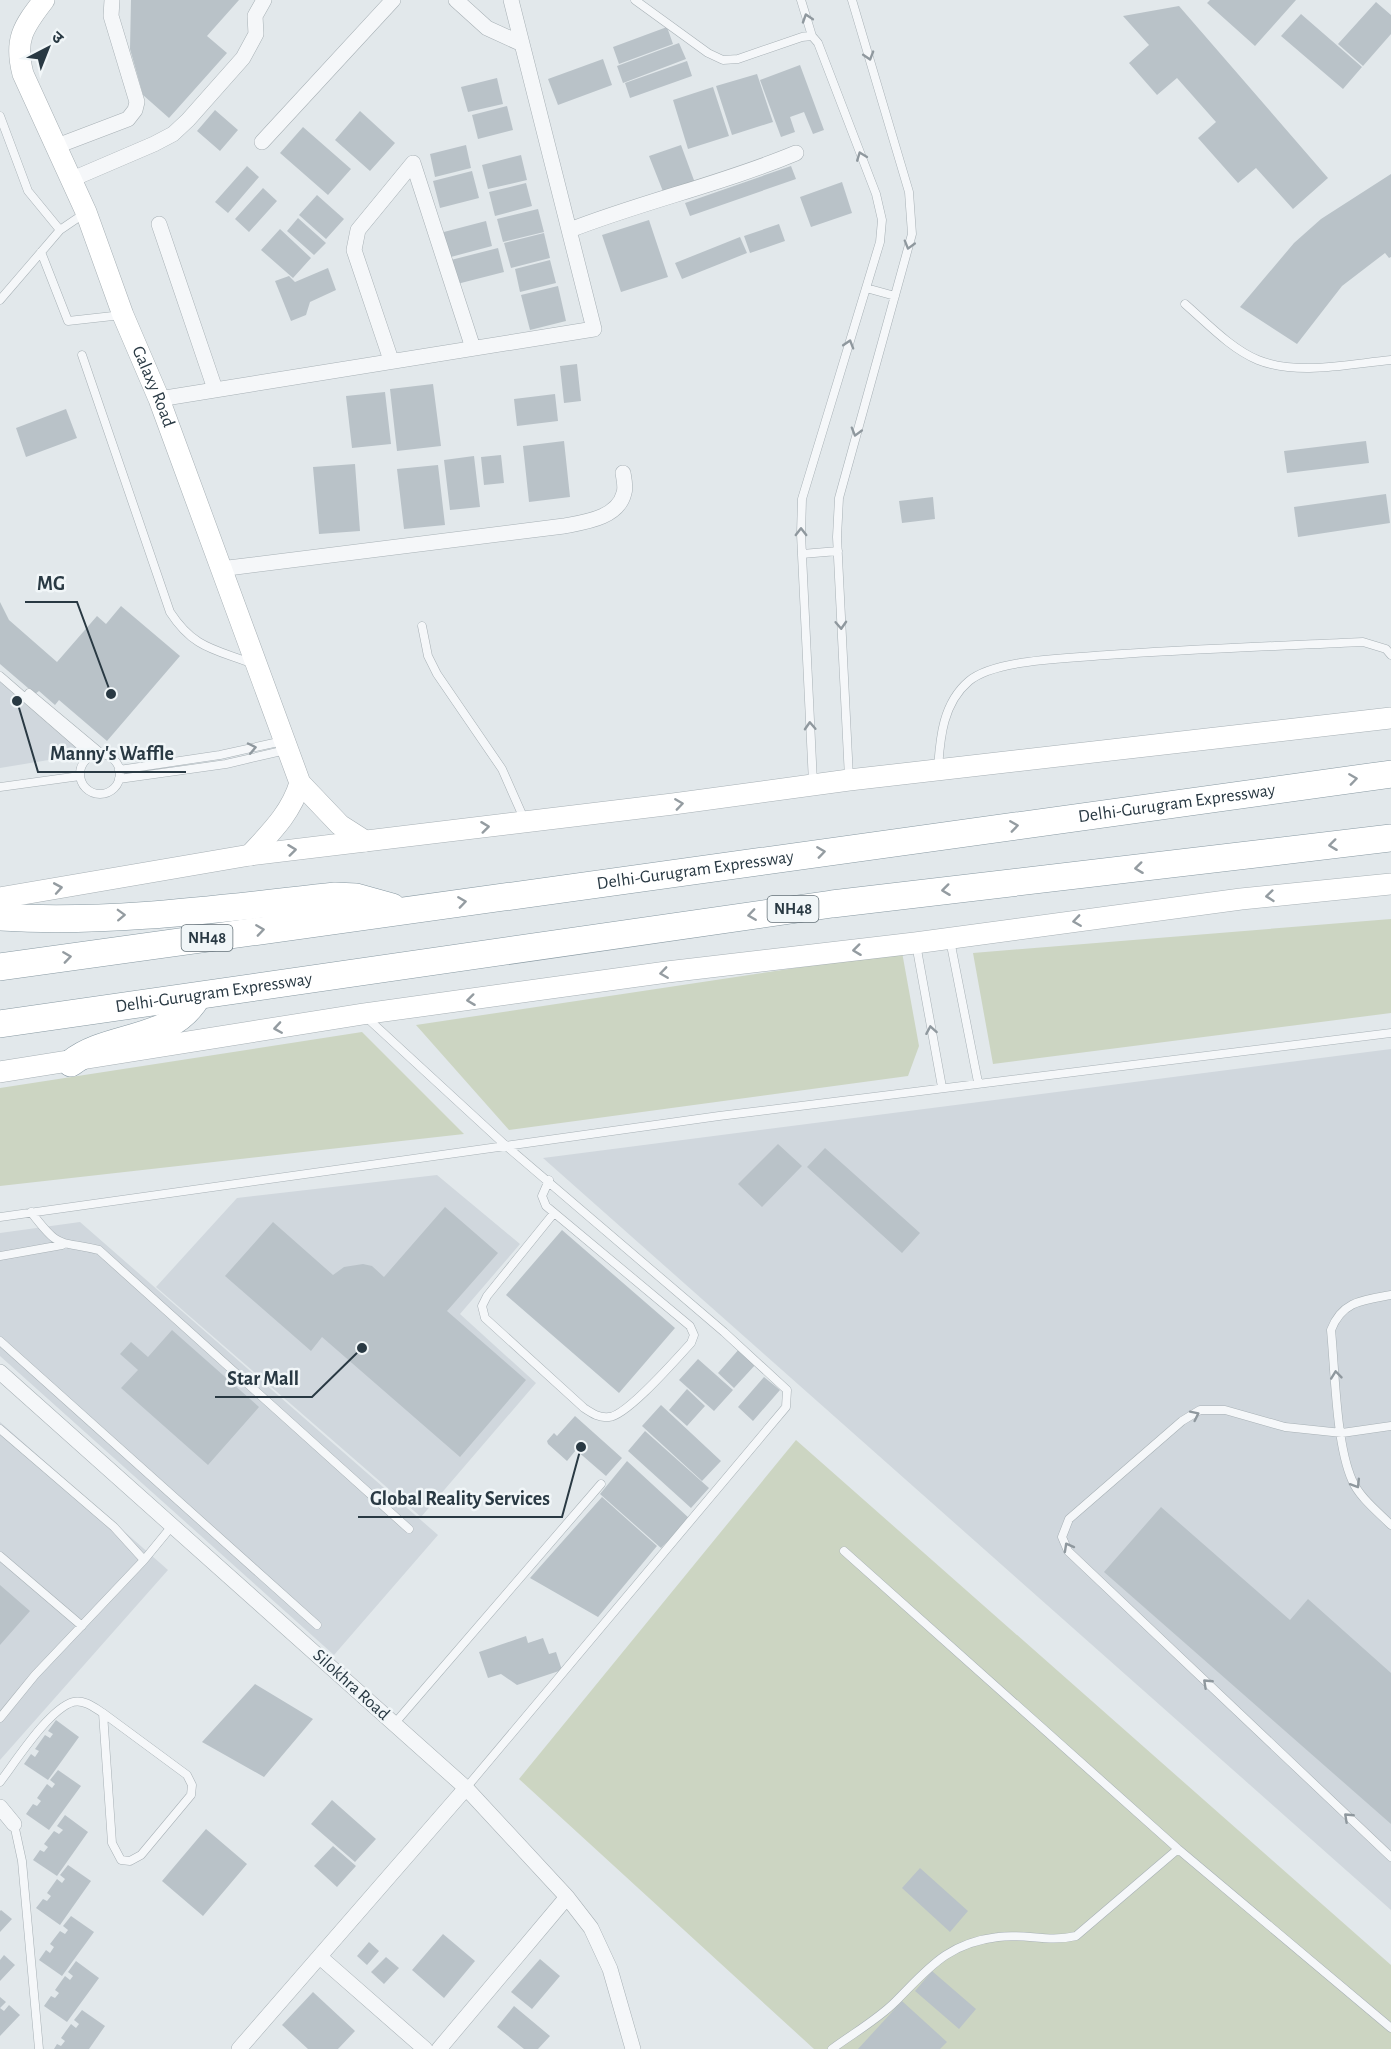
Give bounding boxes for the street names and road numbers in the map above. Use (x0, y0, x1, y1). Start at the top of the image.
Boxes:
street label: Galaxy Road (128, 343, 178, 430)
street label: Delhi-Gurugram Expressway (1077, 781, 1277, 826)
street label: Delhi-Gurugram Expressway (596, 848, 795, 893)
road number: NH48 (768, 896, 818, 922)
road number: NH48 (182, 925, 232, 951)
street label: Delhi-Gurugram Expressway (114, 970, 314, 1016)
street label: Silokhra Road (309, 1646, 393, 1724)

